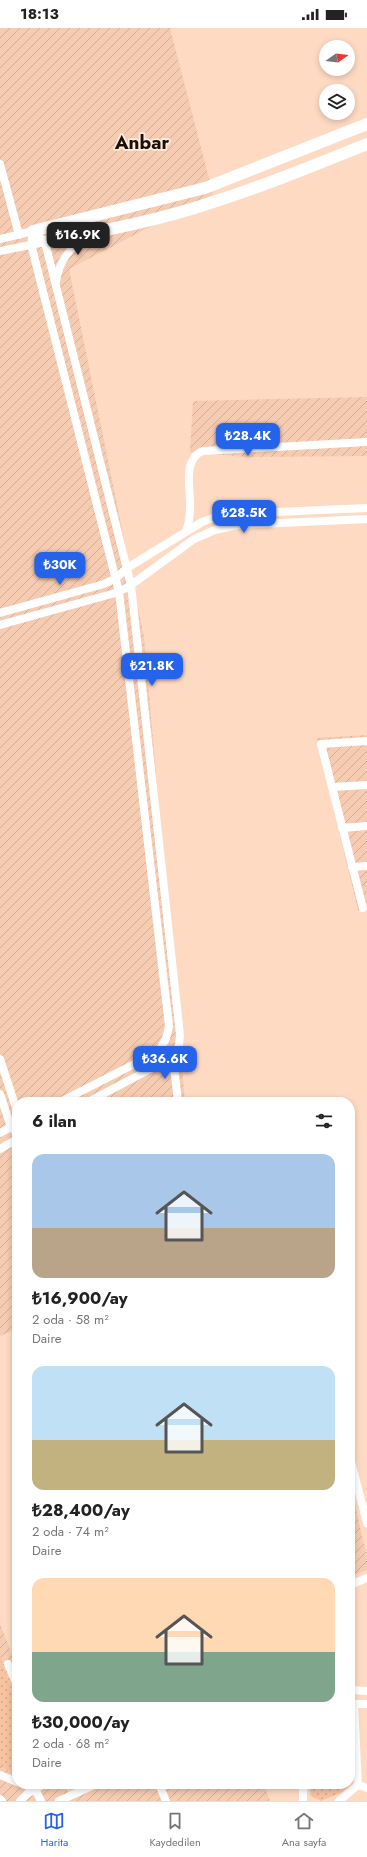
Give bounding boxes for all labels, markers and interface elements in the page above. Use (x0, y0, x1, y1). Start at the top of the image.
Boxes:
text: 18:13 (20, 3, 59, 25)
north arrow (319, 40, 355, 76)
map controls (319, 40, 355, 120)
button: layers (319, 84, 355, 120)
district label: Anbar (114, 129, 170, 156)
pin: ₺16.9K (45, 222, 111, 256)
text: ₺16.9K (56, 225, 100, 244)
pin: ₺28.4K (215, 423, 281, 457)
text: ₺28.4K (225, 426, 271, 445)
pin: ₺28.5K (211, 500, 277, 534)
text: ₺28.5K (221, 503, 267, 522)
pin: ₺30K (36, 552, 84, 586)
text: ₺30K (43, 555, 77, 574)
pin: ₺21.8K (119, 653, 185, 687)
text: ₺21.8K (130, 656, 174, 675)
pin: ₺36.6K (132, 1046, 198, 1080)
text: ₺36.6K (142, 1049, 188, 1068)
text: 6 ilan (32, 1109, 77, 1133)
icon: filters (313, 1110, 335, 1132)
icon: home (148, 1180, 220, 1252)
text: ₺16,900/ay (32, 1286, 128, 1310)
text: 2 oda · 58 m² (32, 1310, 109, 1329)
text: Daire (32, 1329, 61, 1348)
icon: home (148, 1392, 220, 1464)
text: ₺28,400/ay (32, 1498, 130, 1522)
text: 2 oda · 74 m² (32, 1522, 109, 1541)
text: Daire (32, 1541, 61, 1560)
icon: home (148, 1604, 220, 1676)
text: ₺30,000/ay (32, 1710, 129, 1734)
text: 2 oda · 68 m² (32, 1734, 109, 1753)
text: Daire (32, 1753, 61, 1772)
tab: Harita (41, 1810, 68, 1850)
tab: Kaydedilen (149, 1810, 201, 1850)
tab: Ana sayfa (282, 1810, 326, 1850)

